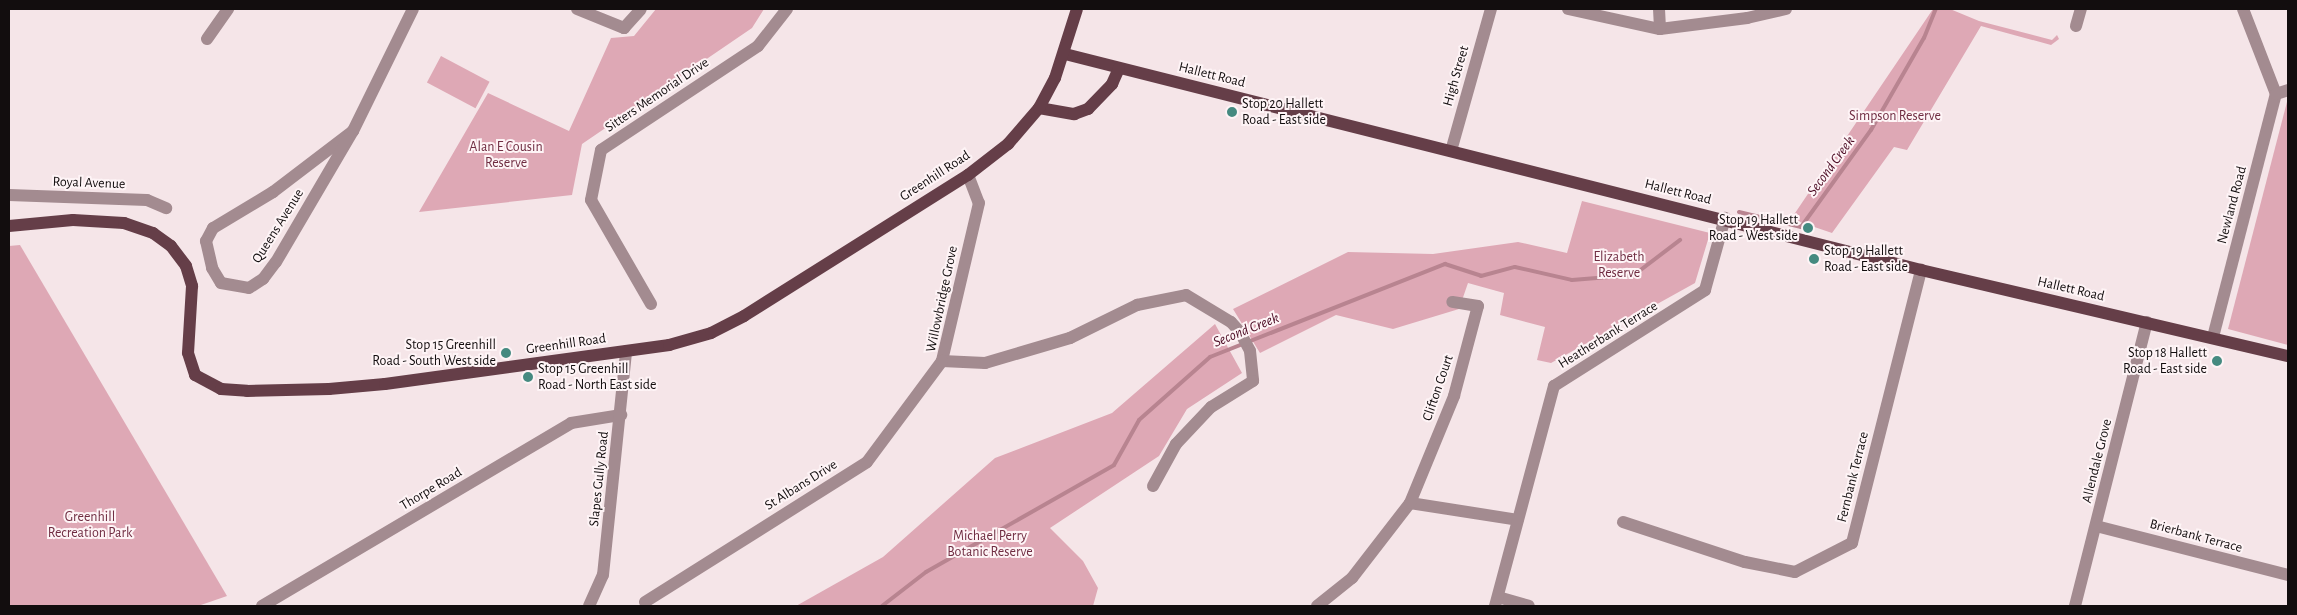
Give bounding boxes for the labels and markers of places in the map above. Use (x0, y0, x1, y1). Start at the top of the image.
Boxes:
place label: Stop 20 Hallett Road - East side (1242, 96, 1326, 128)
marker: Stop 20 Hallett Road - East side (1226, 106, 1238, 118)
place label: Stop 19 Hallett Road - West side (1709, 212, 1798, 244)
marker: Stop 19 Hallett Road - West side (1802, 222, 1814, 234)
place label: Stop 19 Hallett Road - East side (1824, 243, 1908, 276)
marker: Stop 19 Hallett Road - East side (1808, 253, 1820, 265)
place label: Stop 15 Greenhill Road - South West side (372, 337, 496, 370)
place label: Stop 18 Hallett Road - East side (2123, 345, 2207, 378)
marker: Stop 15 Greenhill Road - South West side (500, 347, 512, 359)
marker: Stop 18 Hallett Road - East side (2211, 355, 2223, 367)
place label: Stop 15 Greenhill Road - North East side (538, 361, 657, 394)
marker: Stop 15 Greenhill Road - North East side (522, 371, 534, 383)

